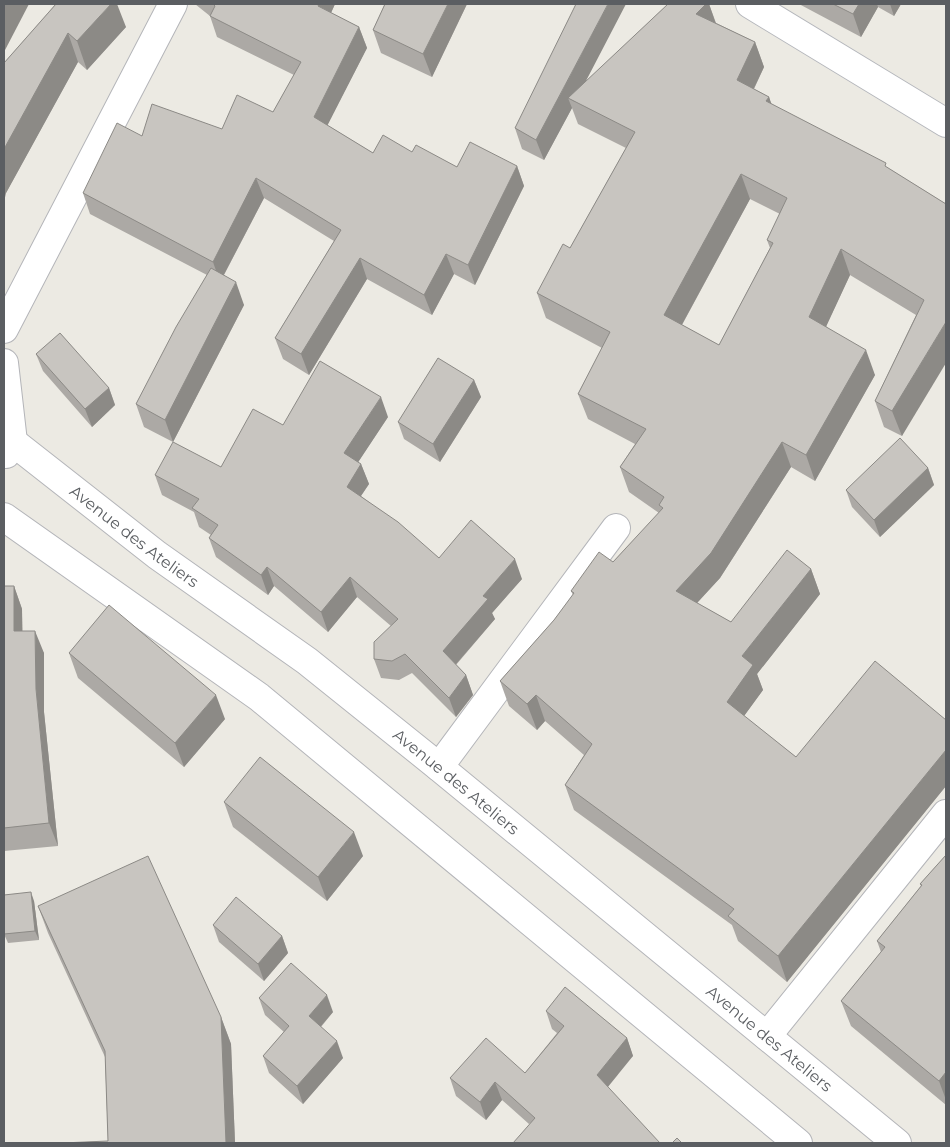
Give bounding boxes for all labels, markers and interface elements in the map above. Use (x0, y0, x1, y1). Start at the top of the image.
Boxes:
street label: Avenue des Ateliers (66, 481, 203, 591)
street label: Avenue des Ateliers (390, 725, 523, 839)
street label: Avenue des Ateliers (703, 981, 836, 1096)

